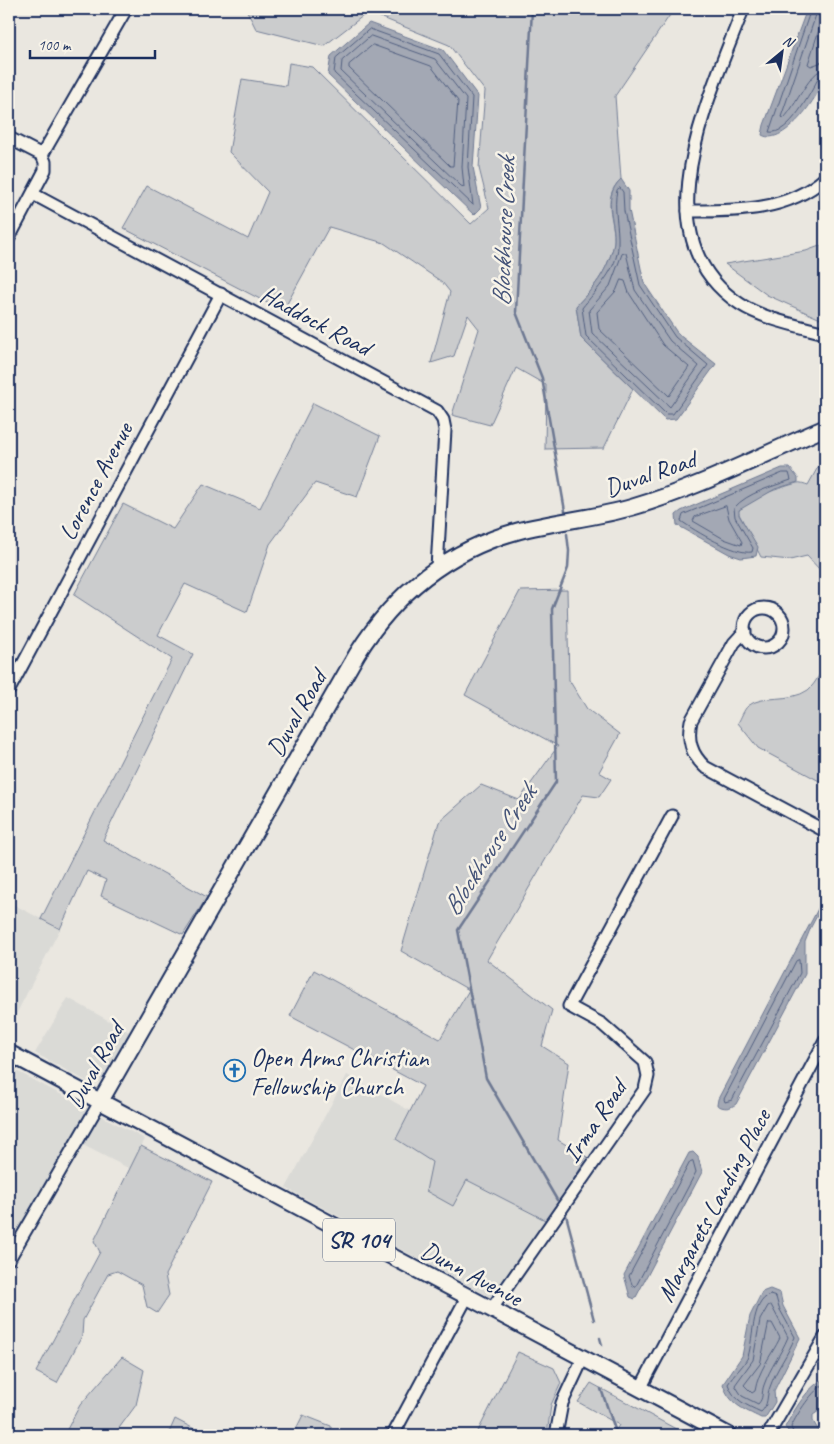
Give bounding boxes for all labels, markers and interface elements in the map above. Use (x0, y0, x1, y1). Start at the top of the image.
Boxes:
scale bar (30, 28, 155, 60)
north arrow (756, 28, 806, 78)
text: N (780, 32, 798, 52)
text: 100 m (38, 36, 72, 55)
water label: Blockhouse Creek (484, 153, 523, 307)
street label: Haddock Road (255, 278, 380, 365)
street label: Lorence Avenue (52, 415, 141, 546)
street label: Duval Road (601, 442, 703, 504)
street label: Duval Road (259, 662, 336, 762)
water label: Blockhouse Creek (435, 775, 546, 922)
street label: Duval Road (58, 1014, 133, 1114)
place label: Open Arms Christian Fellowship Church (251, 1042, 429, 1103)
church icon: Open Arms Christian Fellowship Church (223, 1059, 247, 1083)
street label: Irma Road (556, 1071, 636, 1169)
street label: Margarets Landing Place (650, 1102, 779, 1307)
road number: SR 104 (323, 1218, 395, 1262)
street label: Dunn Avenue (416, 1234, 529, 1315)

